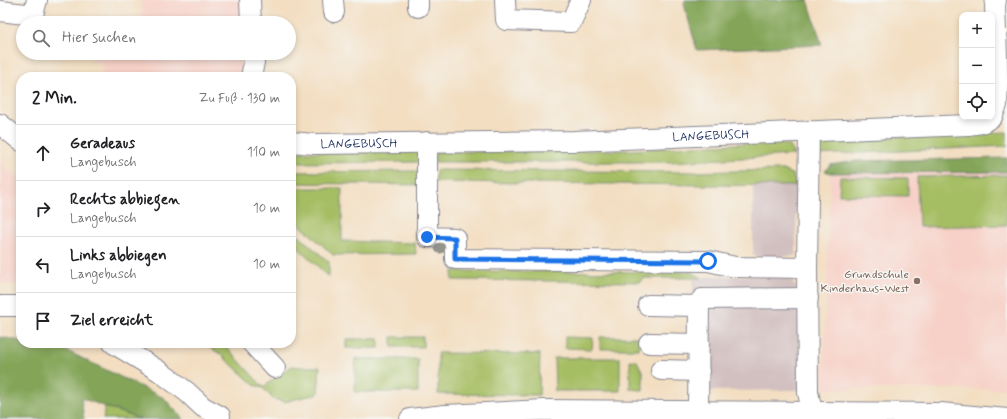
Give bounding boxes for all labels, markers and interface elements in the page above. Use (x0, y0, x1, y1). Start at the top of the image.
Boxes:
map controls (959, 12, 995, 120)
button: + (959, 12, 995, 48)
search box (16, 16, 296, 60)
icon: search (30, 27, 52, 49)
text: Hier suchen (62, 28, 136, 48)
button: − (959, 48, 995, 84)
button: locate (959, 84, 995, 120)
text: 2 Min. (32, 87, 77, 109)
text: Zu Fuß · 130 m (199, 90, 280, 107)
street label: LANGEBUSCH (672, 127, 750, 146)
text: Geradeaus (70, 134, 135, 154)
street label: LANGEBUSCH (320, 136, 398, 153)
icon: ahead (32, 142, 54, 164)
text: 110 m (247, 144, 280, 161)
text: Langebusch (70, 154, 137, 171)
text: Rechts abbiegen (70, 190, 180, 210)
icon: right (32, 198, 54, 220)
text: 10 m (253, 200, 280, 217)
text: Langebusch (70, 210, 137, 227)
route end (418, 228, 436, 246)
text: Links abbiegen (70, 246, 167, 266)
route start (699, 252, 717, 270)
icon: left (32, 254, 54, 276)
text: 10 m (253, 256, 280, 273)
text: Langebusch (70, 266, 137, 283)
place label: Grundschule Kinderhaus-West (821, 267, 910, 297)
marker: Grundschule Kinderhaus-West (912, 276, 922, 286)
icon: arrive (32, 310, 54, 332)
text: Ziel erreicht (70, 311, 153, 331)

